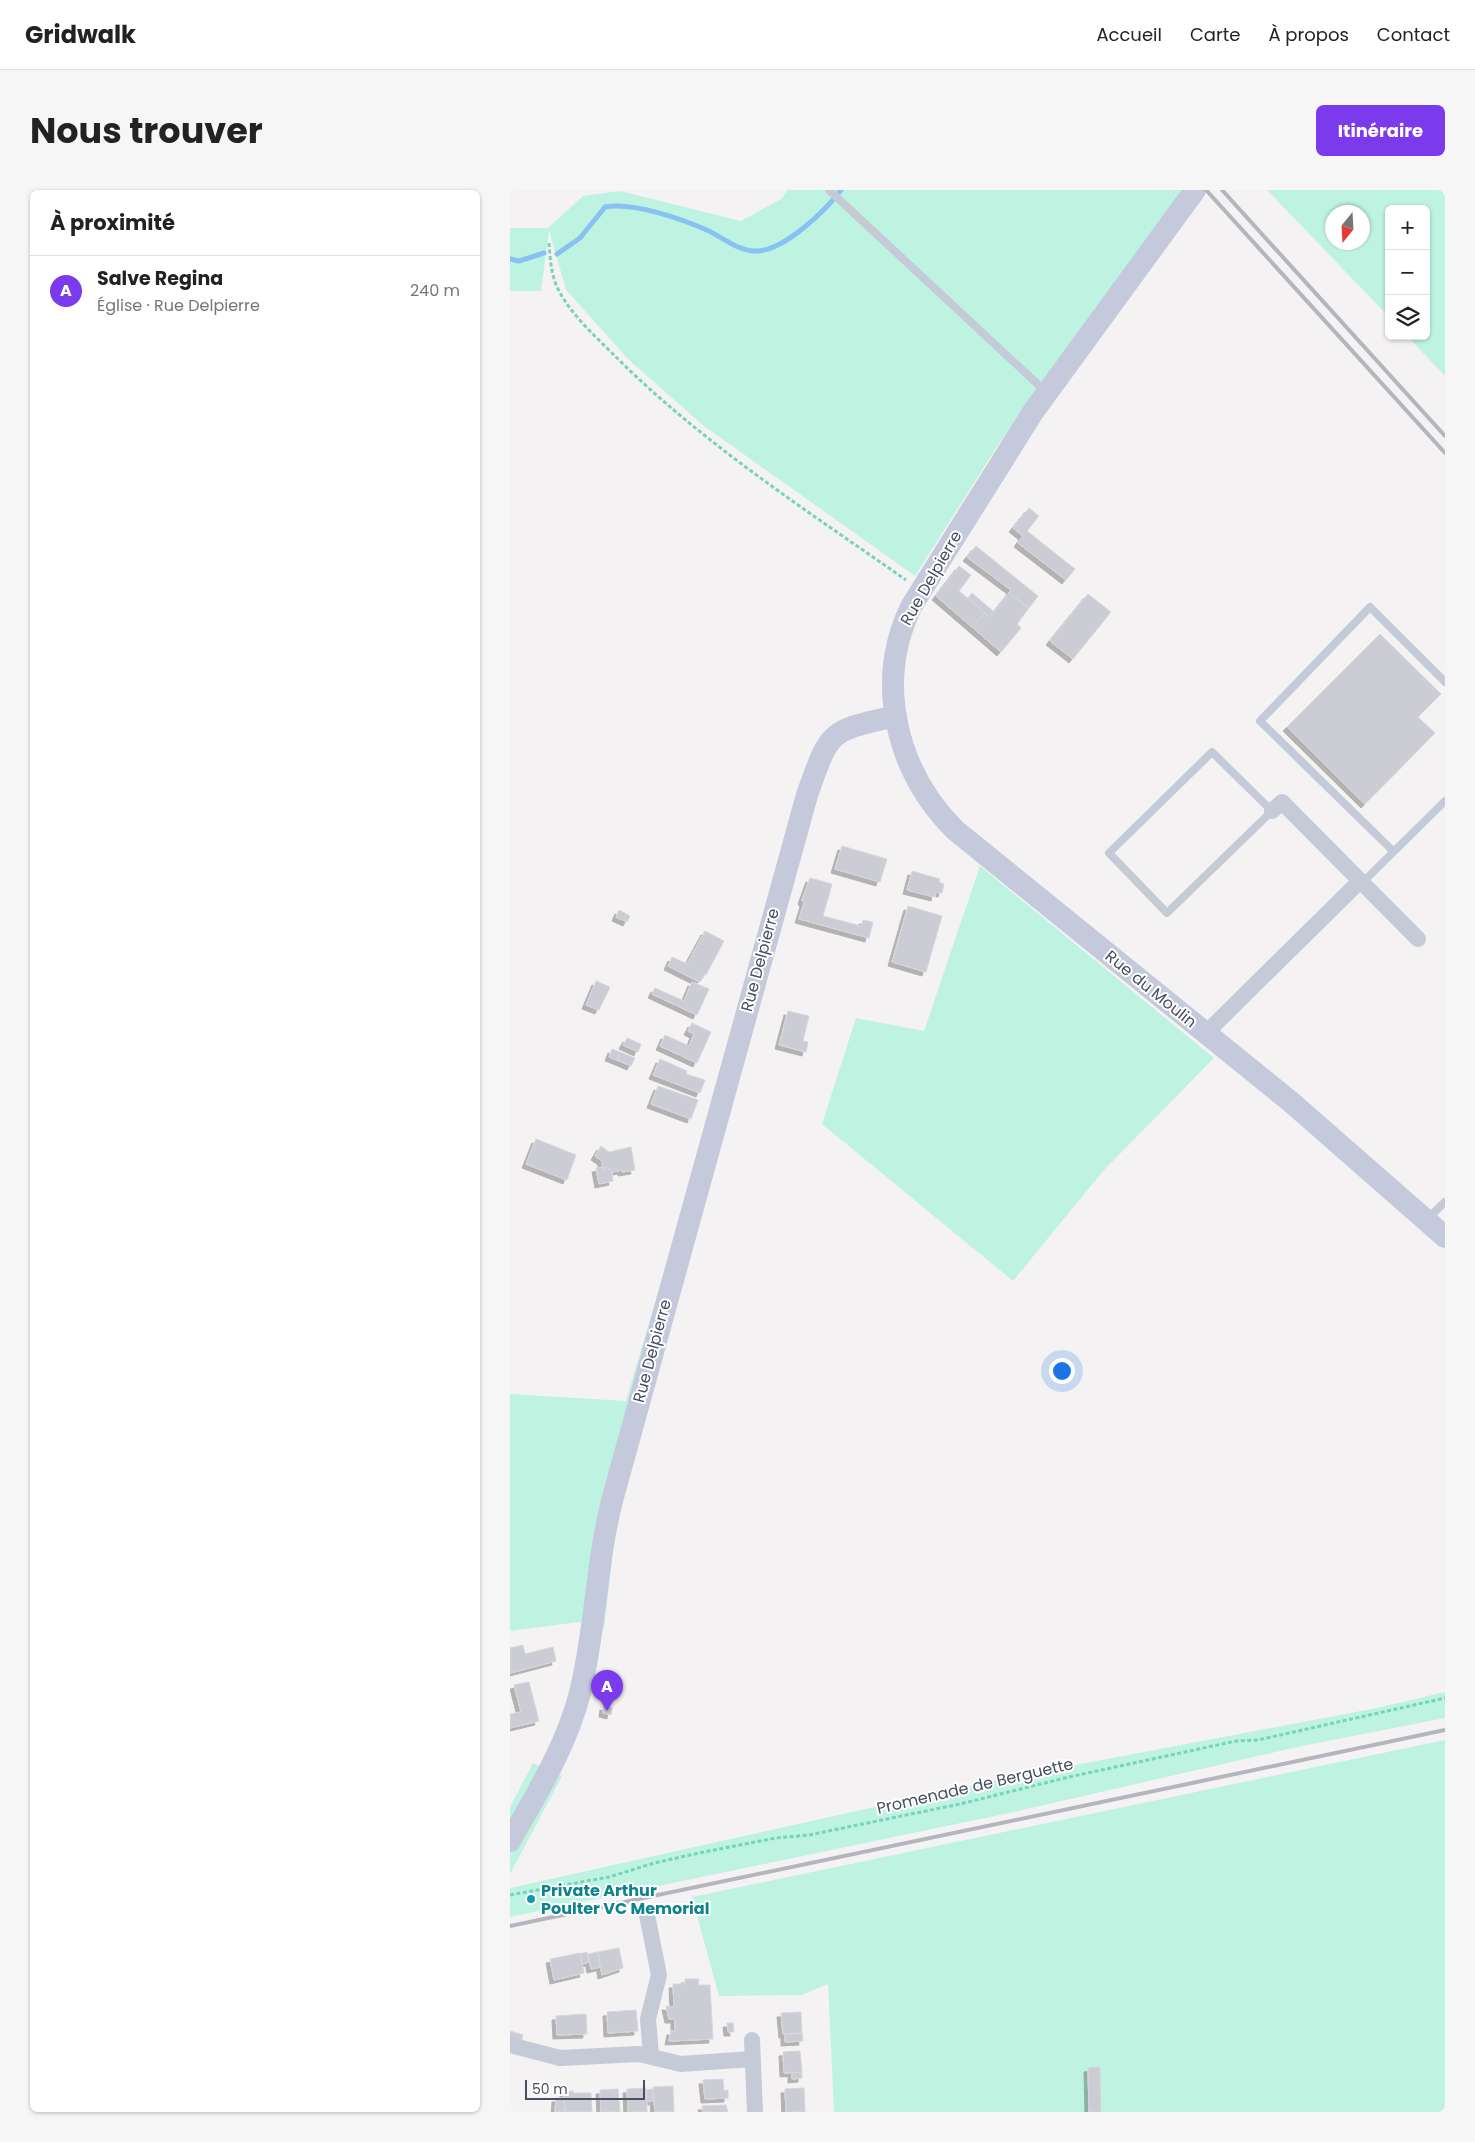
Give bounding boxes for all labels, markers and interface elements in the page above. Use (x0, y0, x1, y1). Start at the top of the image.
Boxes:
text: Gridwalk (25, 18, 136, 51)
text: Accueil (1096, 22, 1162, 47)
text: Carte (1190, 22, 1240, 47)
text: À propos (1268, 22, 1349, 47)
text: Contact (1377, 22, 1450, 47)
button: Itinéraire (1316, 105, 1445, 156)
text: Nous trouver (30, 106, 263, 155)
north arrow (1325, 205, 1370, 250)
map controls (1385, 205, 1430, 340)
button: + (1385, 205, 1430, 250)
text: À proximité (50, 208, 175, 237)
button: − (1385, 250, 1430, 295)
text: Salve Regina (97, 265, 223, 292)
text: A (60, 279, 72, 302)
text: 240 m (410, 279, 460, 302)
text: Église · Rue Delpierre (97, 294, 260, 317)
button: layers (1385, 295, 1430, 340)
street label: Rue Delpierre (895, 526, 967, 630)
street label: Rue Delpierre (735, 906, 785, 1014)
street label: Rue du Moulin (1100, 945, 1202, 1033)
street label: Rue Delpierre (627, 1297, 677, 1405)
your location (1049, 1358, 1075, 1384)
pin: A (591, 1670, 623, 1711)
street label: Promenade de Berguette (874, 1752, 1076, 1820)
place label: Private Arthur Poulter VC Memorial (541, 1879, 709, 1920)
marker: Private Arthur Poulter VC Memorial (525, 1893, 537, 1905)
scale bar (525, 2077, 645, 2100)
text: 50 m (532, 2079, 568, 2099)

